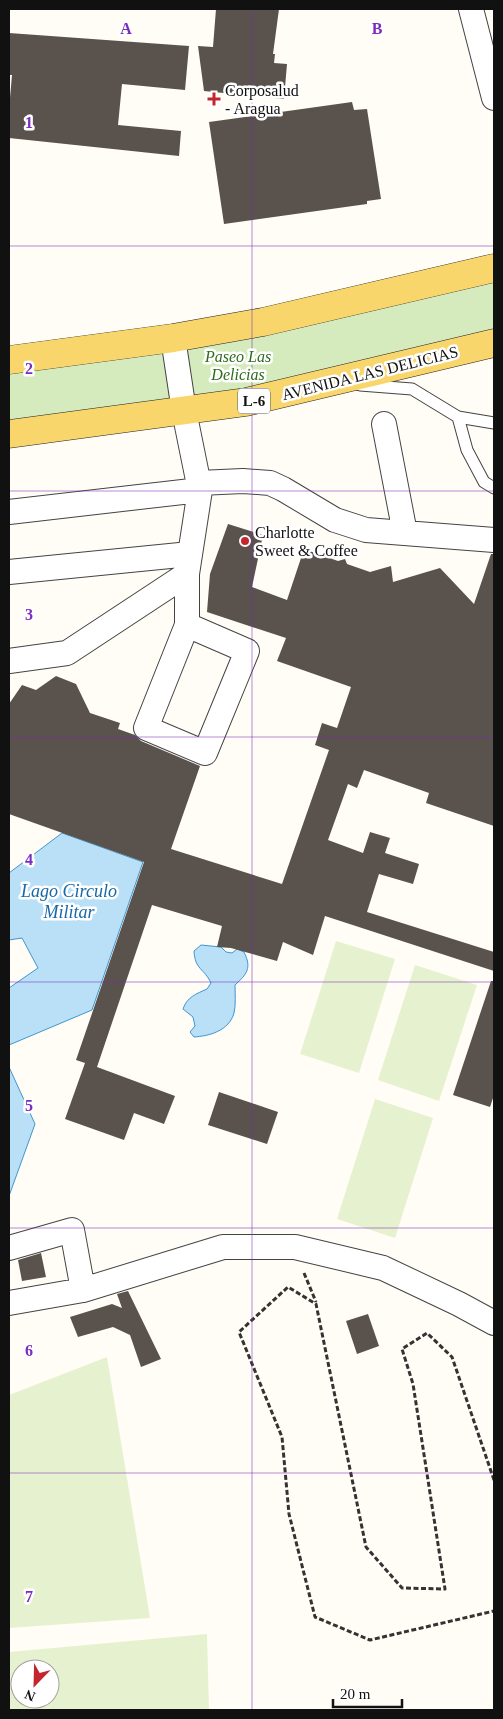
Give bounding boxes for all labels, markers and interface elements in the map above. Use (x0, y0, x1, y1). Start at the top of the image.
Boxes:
text: A (120, 20, 132, 37)
text: B (372, 20, 383, 37)
place label: Corposalud - Aragua (225, 82, 299, 118)
marker: Corposalud - Aragua (207, 92, 221, 106)
text: 1 (25, 114, 33, 131)
street label: AVENIDA LAS DELICIAS (280, 343, 460, 403)
park label: Paseo Las Delicias (204, 348, 271, 383)
text: 2 (25, 360, 33, 377)
road number: L-6 (238, 388, 270, 414)
place label: Charlotte Sweet & Coffee (255, 524, 358, 559)
marker: Charlotte Sweet & Coffee (239, 535, 251, 547)
text: 3 (25, 606, 33, 623)
text: 4 (25, 851, 33, 868)
water label: Lago Circulo Militar (20, 881, 117, 922)
text: 5 (25, 1097, 33, 1114)
text: 6 (25, 1342, 33, 1359)
text: 7 (25, 1588, 33, 1605)
north arrow (10, 1659, 60, 1709)
scale bar (333, 1676, 402, 1708)
text: 20 m (340, 1686, 371, 1702)
text: N (23, 1687, 38, 1704)

